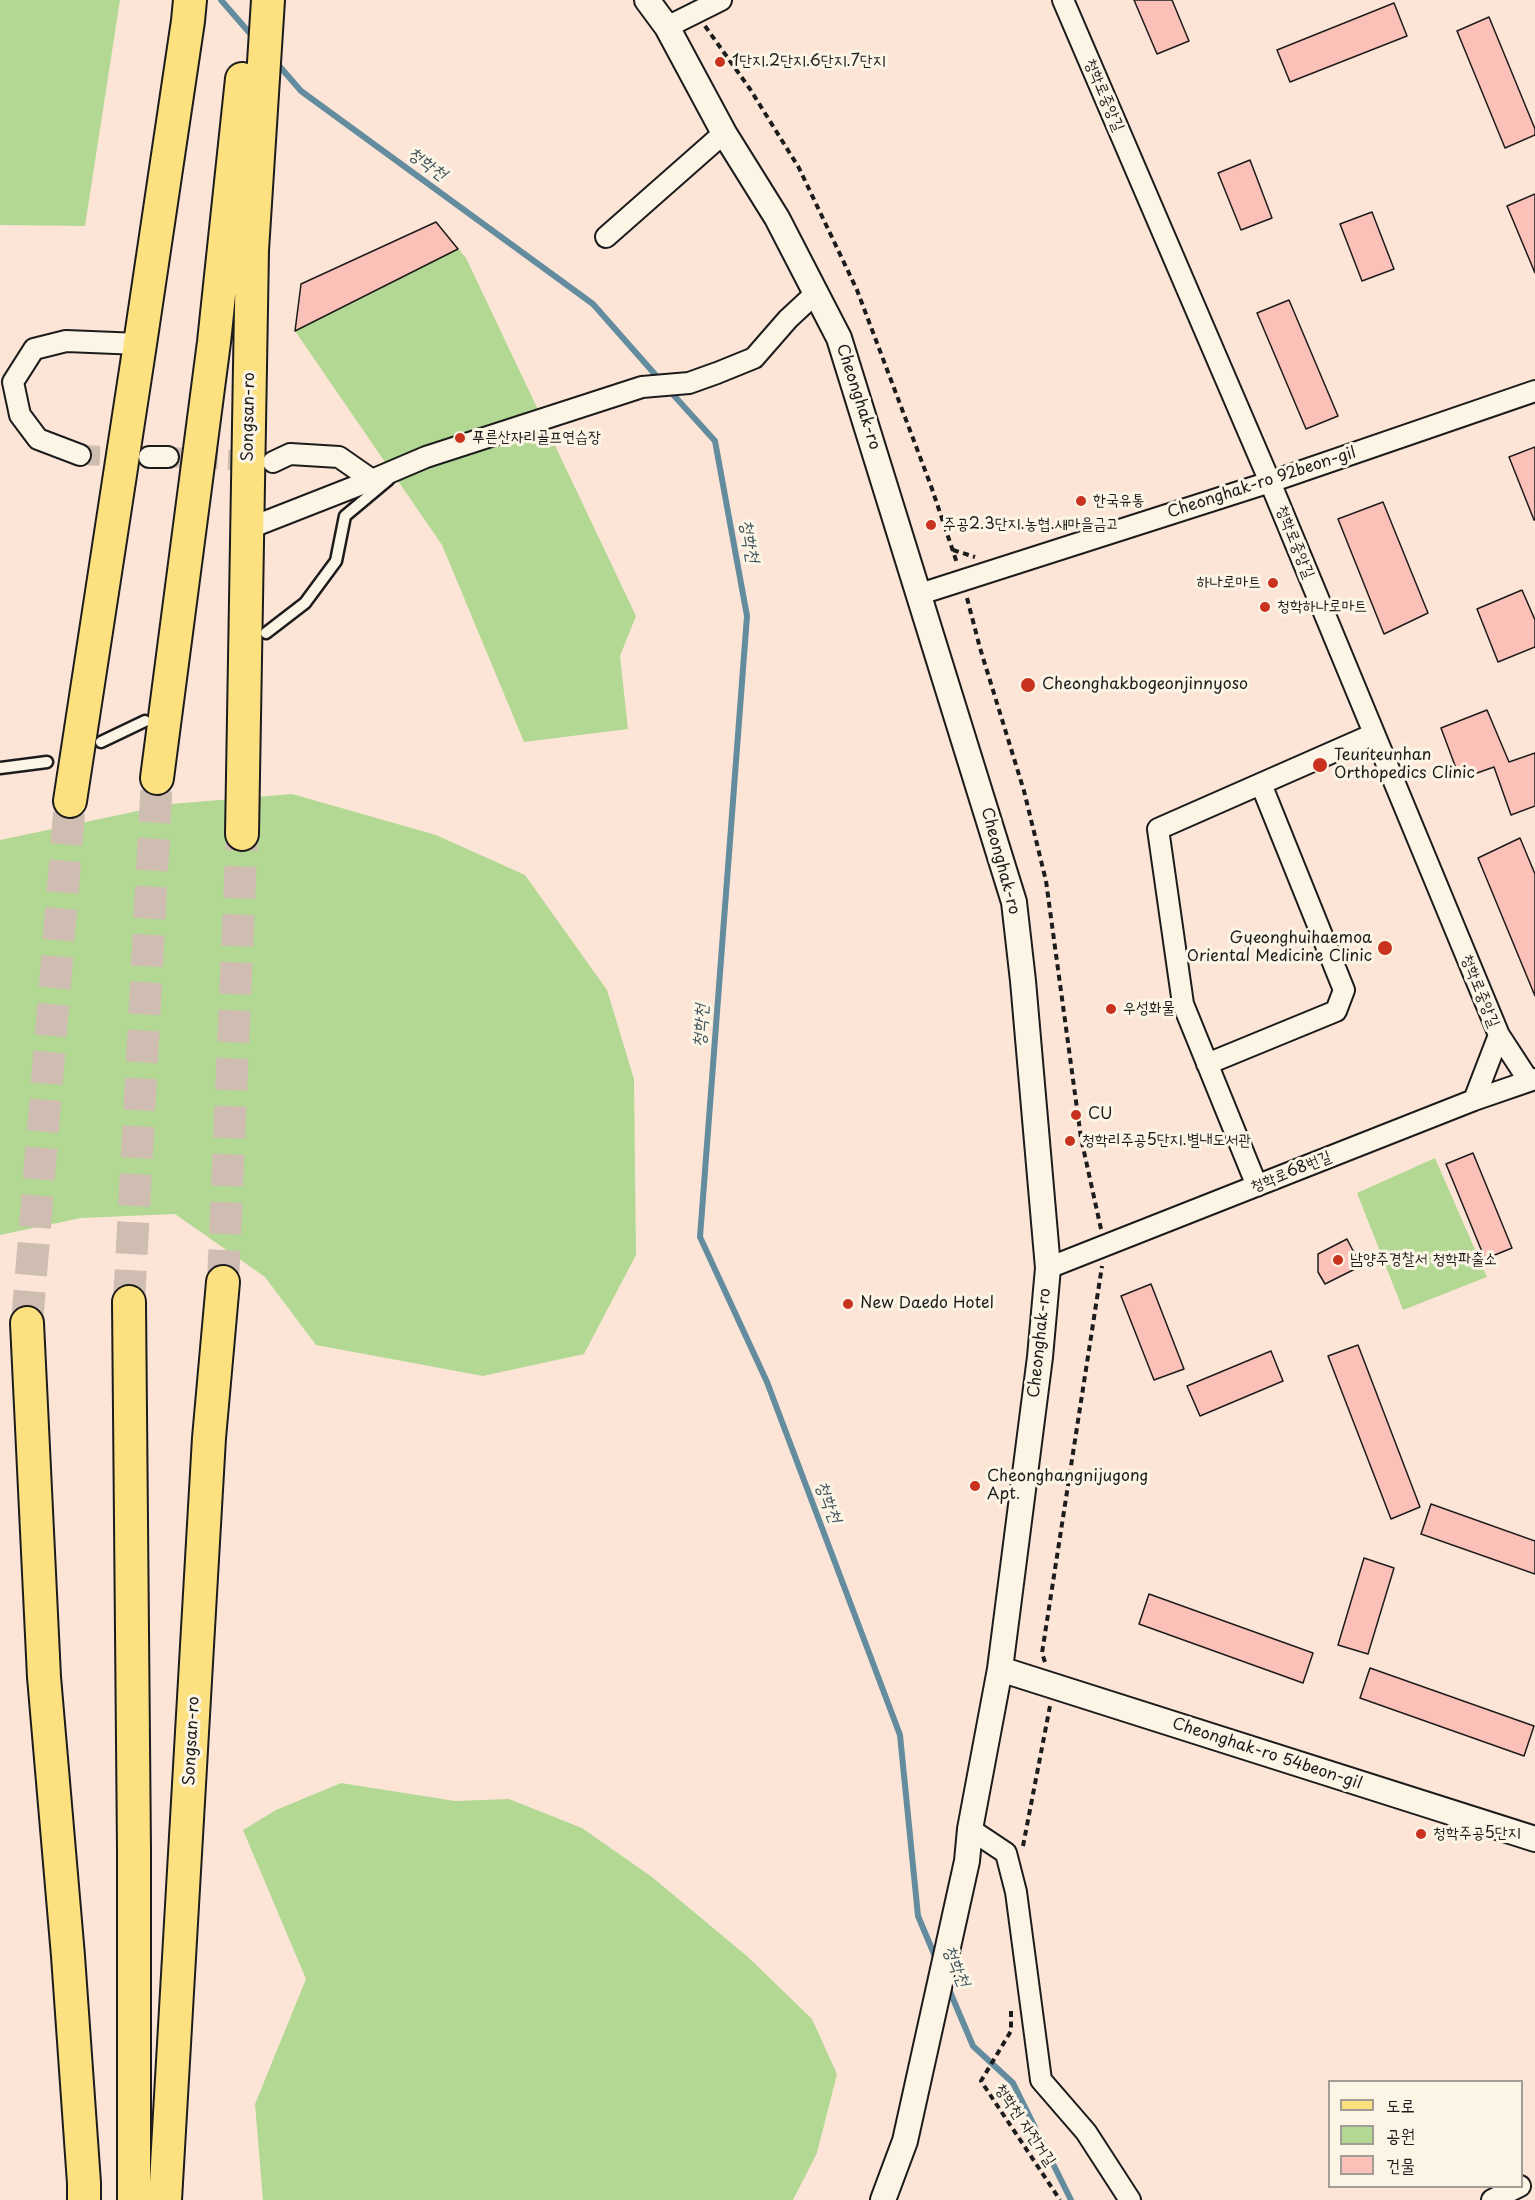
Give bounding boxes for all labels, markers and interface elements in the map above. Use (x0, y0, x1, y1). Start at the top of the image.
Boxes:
place label: 1단지.2단지.6단지.7단지 (732, 52, 886, 72)
marker: 1단지.2단지.6단지.7단지 (713, 55, 727, 69)
street label: 청학로중앙길 (1080, 56, 1128, 134)
water label: 청학천 (403, 142, 451, 186)
street label: Cheonghak-ro (832, 342, 884, 452)
street label: Songsan-ro (239, 372, 259, 462)
place label: 푸른산자리골프연습장 (472, 428, 601, 448)
marker: 푸른산자리골프연습장 (453, 431, 467, 445)
street label: Cheonghak-ro 92beon-gil (1165, 443, 1359, 523)
place label: 한국유통 (1093, 491, 1144, 511)
marker: 한국유통 (1074, 494, 1088, 508)
street label: 청학로중앙길 (1272, 503, 1318, 581)
place label: 주공2.3단지.농협.새마을금고 (943, 515, 1119, 535)
water label: 청학천 (735, 518, 763, 564)
marker: 주공2.3단지.농협.새마을금고 (924, 518, 938, 532)
place label: 하나로마트 (1197, 573, 1261, 593)
marker: 하나로마트 (1266, 576, 1280, 590)
place label: 청학하나로마트 (1277, 597, 1367, 617)
marker: 청학하나로마트 (1258, 600, 1272, 614)
place label: Cheonghakbogeonjinnyoso (1042, 675, 1248, 695)
marker: Cheonghakbogeonjinnyoso (1019, 676, 1037, 694)
place label: Teunteunhan Orthopedics Clinic (1334, 746, 1475, 784)
marker: Teunteunhan Orthopedics Clinic (1311, 756, 1329, 774)
street label: Cheonghak-ro (976, 805, 1024, 917)
place label: Gyeonghuihaemoa Oriental Medicine Clinic (1187, 929, 1372, 967)
marker: Gyeonghuihaemoa Oriental Medicine Clinic (1376, 939, 1394, 957)
street label: 청학로중앙길 (1457, 952, 1503, 1030)
place label: 우성화물 (1123, 999, 1174, 1019)
marker: 우성화물 (1104, 1002, 1118, 1016)
water label: 청학천 (689, 1004, 713, 1048)
place label: CU (1088, 1105, 1112, 1125)
marker: CU (1069, 1108, 1083, 1122)
place label: 청학리주공5단지.별내도서관 (1082, 1131, 1251, 1151)
marker: 청학리주공5단지.별내도서관 (1063, 1134, 1077, 1148)
street label: 청학로68번길 (1248, 1147, 1334, 1197)
place label: 남양주경찰서 청학파출소 (1350, 1250, 1497, 1270)
marker: 남양주경찰서 청학파출소 (1331, 1253, 1345, 1267)
street label: Cheonghak-ro (1025, 1287, 1055, 1399)
place label: New Daedo Hotel (860, 1294, 994, 1314)
marker: New Daedo Hotel (841, 1297, 855, 1311)
place label: Cheonghangnijugong Apt. (987, 1467, 1148, 1505)
water label: 청학천 (810, 1478, 846, 1526)
marker: Cheonghangnijugong Apt. (968, 1479, 982, 1493)
street label: Songsan-ro (180, 1696, 204, 1786)
street label: Cheonghak-ro 54beon-gil (1170, 1714, 1364, 1794)
place label: 청학주공5단지 (1433, 1824, 1521, 1844)
marker: 청학주공5단지 (1414, 1827, 1428, 1841)
water label: 청학천 (938, 1942, 974, 1990)
street label: 청학천 자전거길 (990, 2080, 1060, 2170)
legend (1328, 2080, 1523, 2188)
text: 도로 (1386, 2091, 1415, 2118)
text: 공원 (1386, 2121, 1415, 2148)
text: 건물 (1386, 2151, 1415, 2178)

